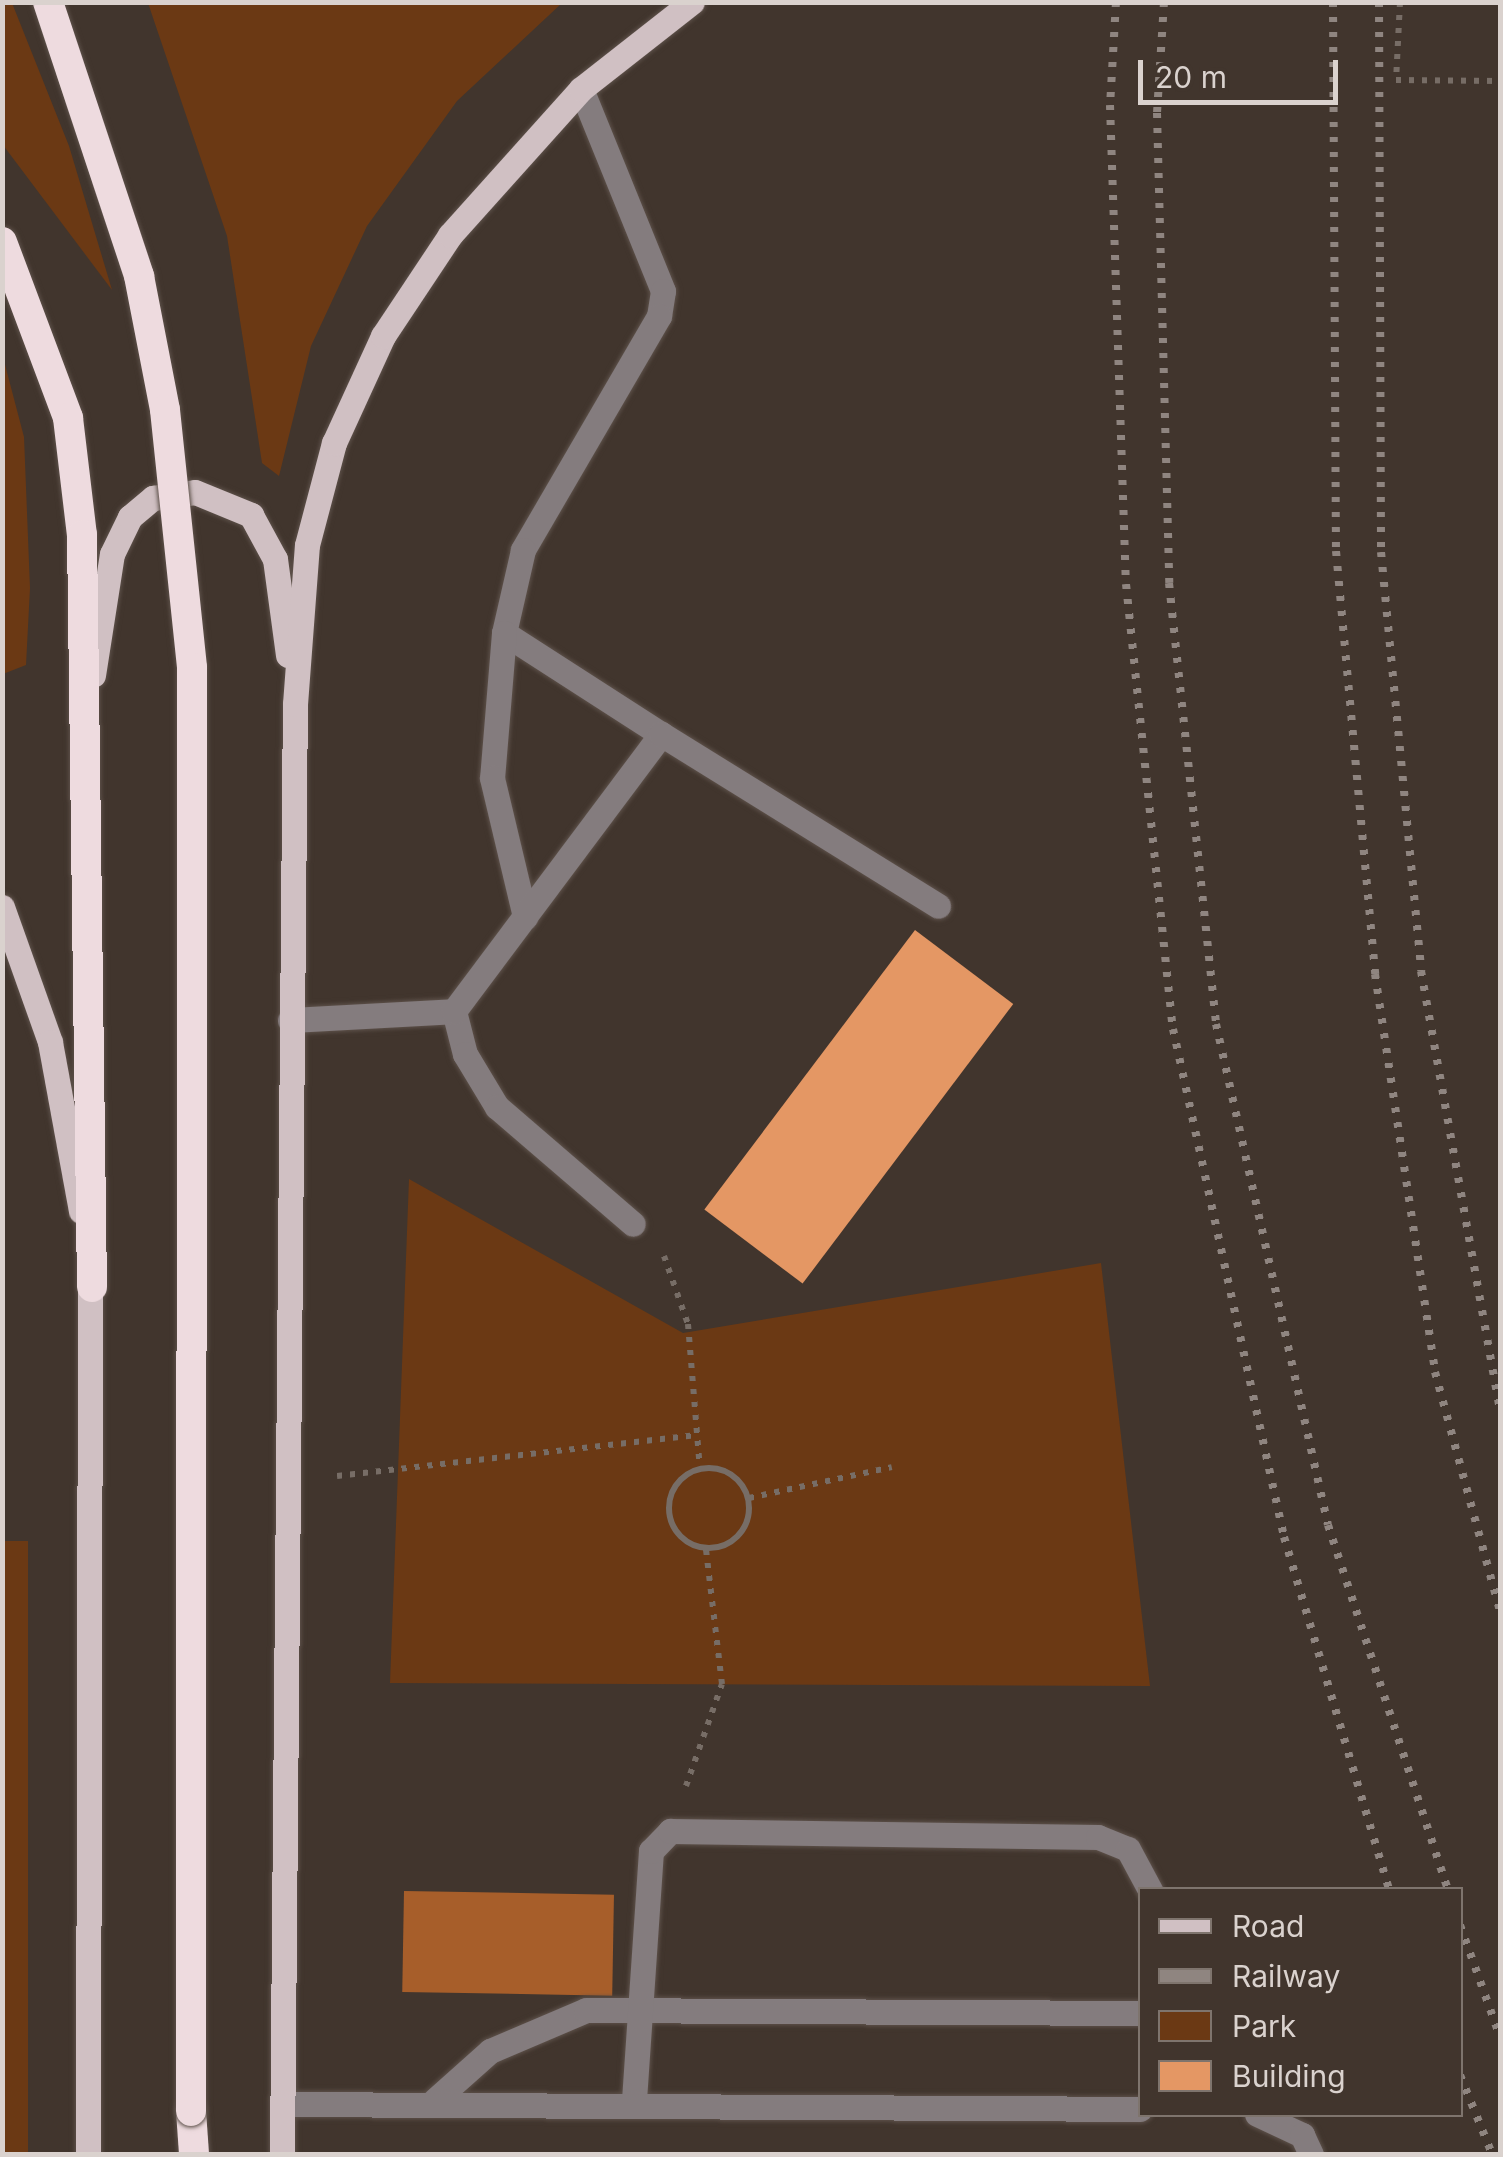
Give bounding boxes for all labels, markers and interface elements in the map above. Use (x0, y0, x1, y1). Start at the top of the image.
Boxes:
scale bar (1143, 40, 1343, 102)
text: 20 m (1155, 59, 1227, 95)
legend (1138, 1887, 1463, 2117)
text: Road (1232, 1908, 1304, 1944)
text: Railway (1232, 1958, 1340, 1994)
text: Park (1232, 2008, 1296, 2044)
text: Building (1232, 2058, 1346, 2094)

